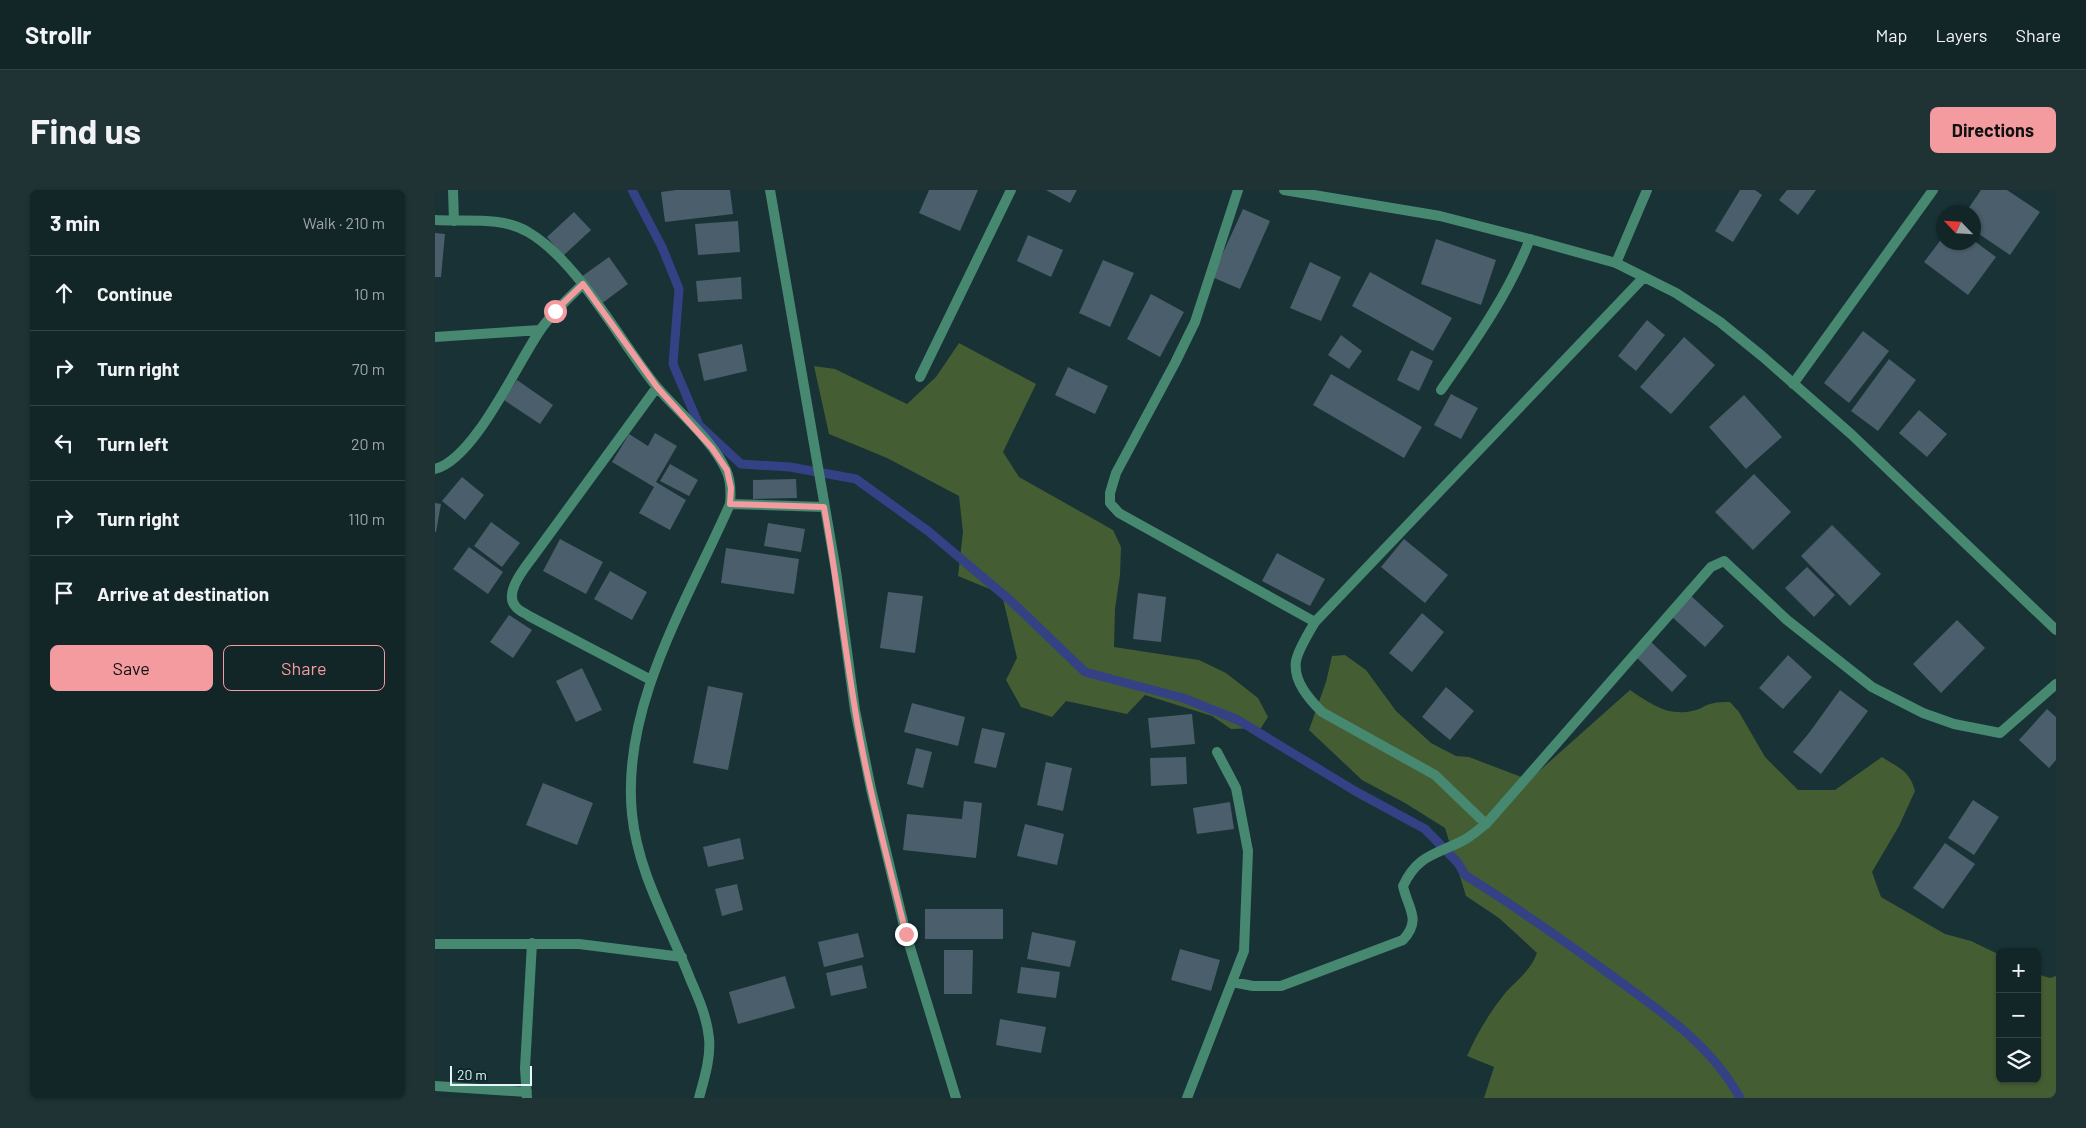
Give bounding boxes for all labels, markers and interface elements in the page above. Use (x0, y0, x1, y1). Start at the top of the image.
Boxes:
text: Strollr (25, 20, 92, 49)
text: Map (1875, 24, 1907, 46)
text: Layers (1935, 24, 1988, 46)
text: Share (2016, 24, 2061, 46)
button: Directions (1930, 107, 2056, 153)
text: Find us (30, 109, 141, 151)
north arrow (1936, 205, 1981, 250)
text: 3 min (50, 210, 100, 235)
text: Walk · 210 m (303, 213, 385, 232)
icon: ahead (50, 279, 78, 307)
text: Continue (97, 282, 173, 305)
text: 10 m (354, 284, 385, 303)
route start (544, 300, 567, 323)
icon: right (50, 354, 78, 382)
text: Turn right (97, 357, 179, 380)
text: 70 m (352, 359, 385, 378)
icon: left (50, 429, 78, 457)
text: Turn left (97, 432, 168, 455)
text: 20 m (351, 434, 385, 453)
icon: right (50, 504, 78, 532)
text: Turn right (97, 507, 179, 530)
text: 110 m (348, 509, 385, 528)
icon: arrive (50, 579, 78, 607)
text: Arrive at destination (97, 582, 269, 605)
button: Save (50, 645, 213, 691)
button: Share (223, 645, 385, 691)
route end (895, 923, 918, 946)
map controls (1996, 948, 2041, 1083)
button: + (1996, 948, 2041, 993)
button: − (1996, 993, 2041, 1038)
button: layers (1996, 1038, 2041, 1083)
scale bar (450, 1063, 533, 1086)
text: 20 m (457, 1066, 487, 1083)

